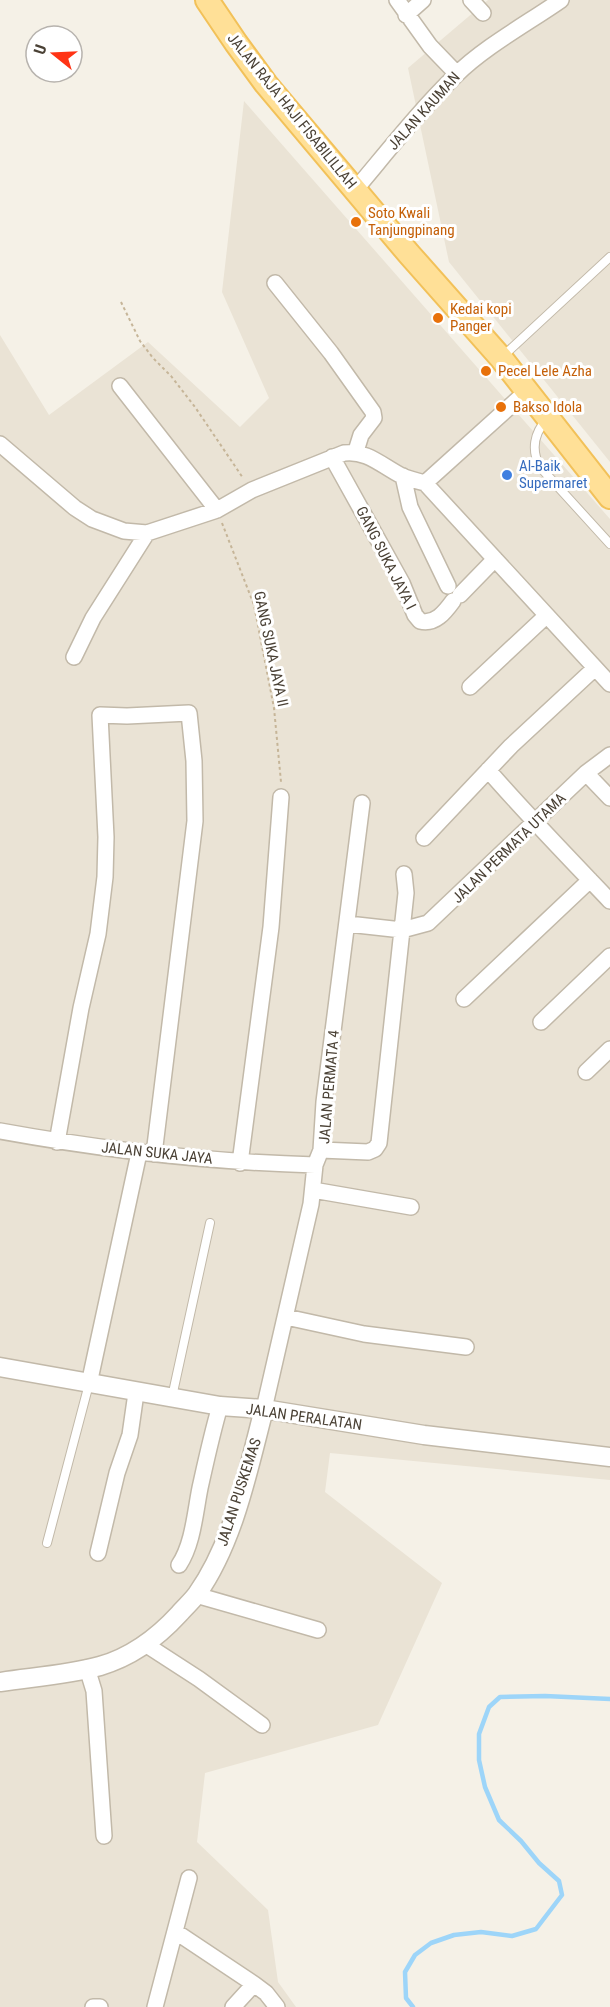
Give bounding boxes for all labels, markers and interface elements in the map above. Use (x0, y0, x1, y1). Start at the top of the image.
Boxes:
north arrow (24, 24, 84, 84)
street label: JALAN RAJA HAJI FISABILILLAH (224, 29, 360, 193)
text: U (30, 42, 51, 57)
street label: JALAN KAUMAN (384, 68, 464, 154)
place label: Soto Kwali Tanjungpinang (368, 204, 455, 239)
marker: Soto Kwali Tanjungpinang (349, 215, 363, 229)
place label: Kedai kopi Panger (450, 300, 512, 335)
marker: Kedai kopi Panger (431, 311, 445, 325)
place label: Pecel Lele Azha (498, 362, 592, 380)
marker: Pecel Lele Azha (479, 364, 493, 378)
place label: Bakso Idola (513, 398, 582, 416)
marker: Bakso Idola (494, 400, 508, 414)
place label: Al-Baik Supermaret (519, 457, 587, 492)
marker: Al-Baik Supermaret (500, 468, 514, 482)
street label: GANG SUKA JAYA I (352, 503, 420, 613)
street label: GANG SUKA JAYA II (250, 590, 292, 708)
street label: JALAN PERMATA UTAMA (448, 789, 570, 907)
street label: JALAN PERMATA 4 (315, 1029, 343, 1145)
street label: JALAN SUKA JAYA (100, 1138, 214, 1168)
street label: JALAN PERALATAN (245, 1400, 363, 1434)
street label: JALAN PUSKEMAS (213, 1436, 265, 1548)

